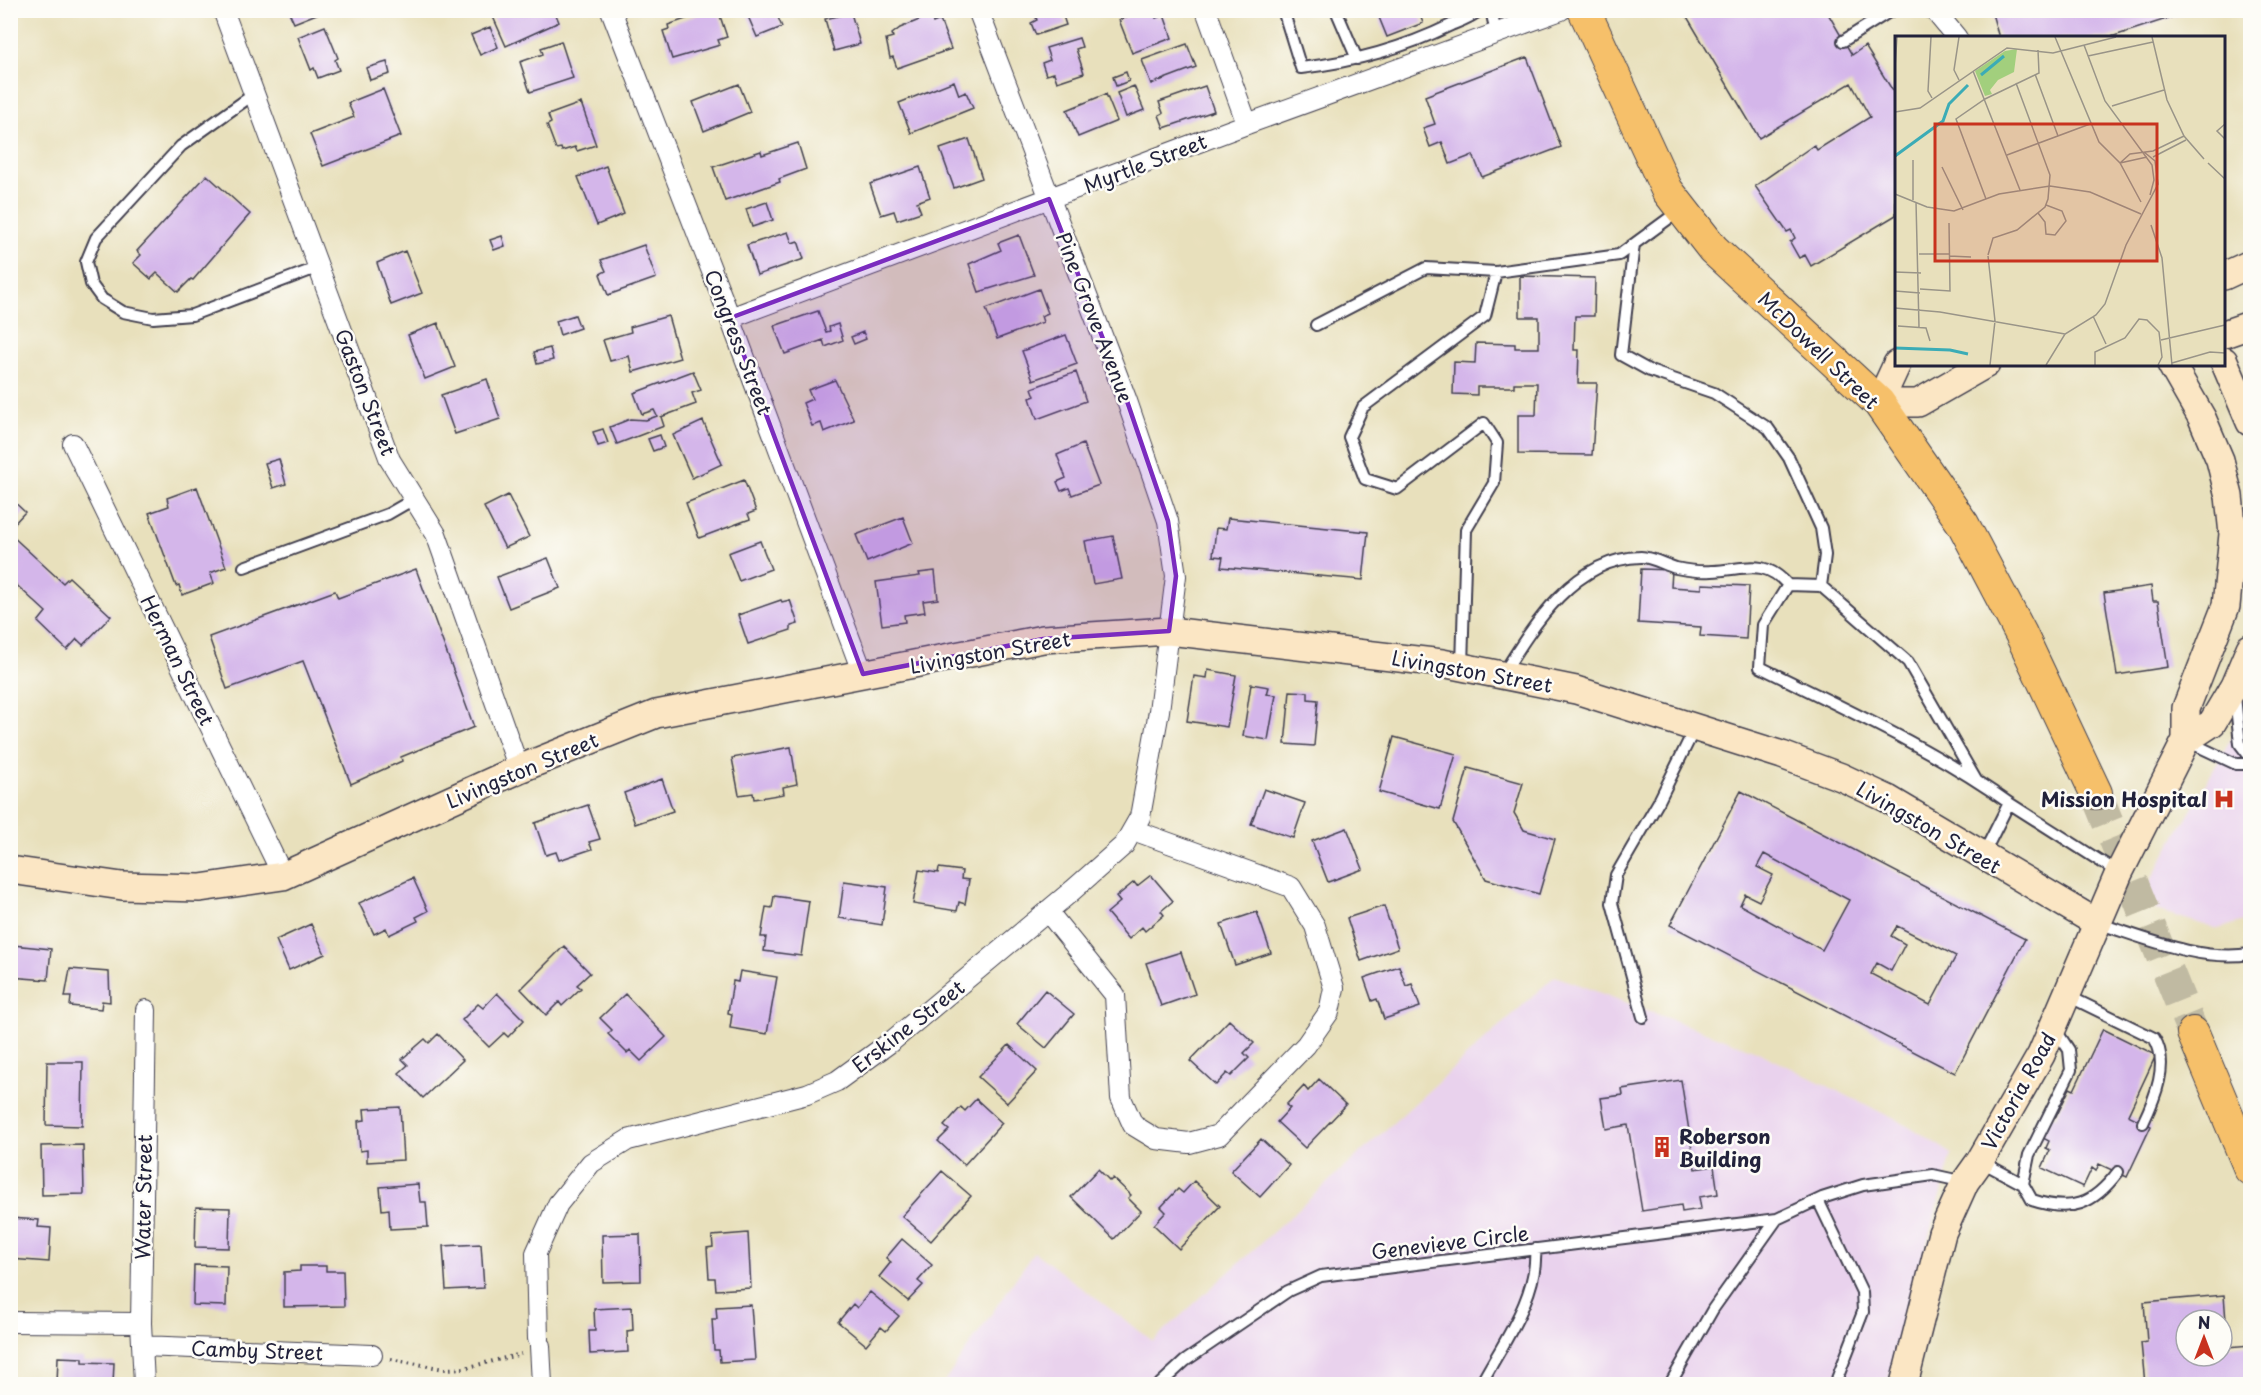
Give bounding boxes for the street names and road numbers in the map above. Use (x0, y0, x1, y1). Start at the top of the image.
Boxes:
street label: Myrtle Street (1079, 126, 1211, 200)
street label: Pine Grove Avenue (1049, 227, 1141, 407)
street label: Congress Street (697, 265, 781, 419)
street label: McDowell Street (1752, 284, 1886, 416)
street label: Gaston Street (328, 324, 404, 460)
street label: Herman Street (134, 590, 222, 730)
street label: Livingston Street (907, 623, 1073, 681)
street label: Livingston Street (1389, 642, 1555, 700)
street label: Livingston Street (441, 724, 603, 816)
street label: Livingston Street (1851, 773, 2007, 881)
street label: Erskine Street (845, 972, 971, 1080)
street label: Victoria Road (1973, 1027, 2063, 1155)
street label: Water Street (127, 1134, 159, 1260)
street label: Genevieve Circle (1369, 1217, 1531, 1267)
street label: Camby Street (190, 1333, 324, 1367)

